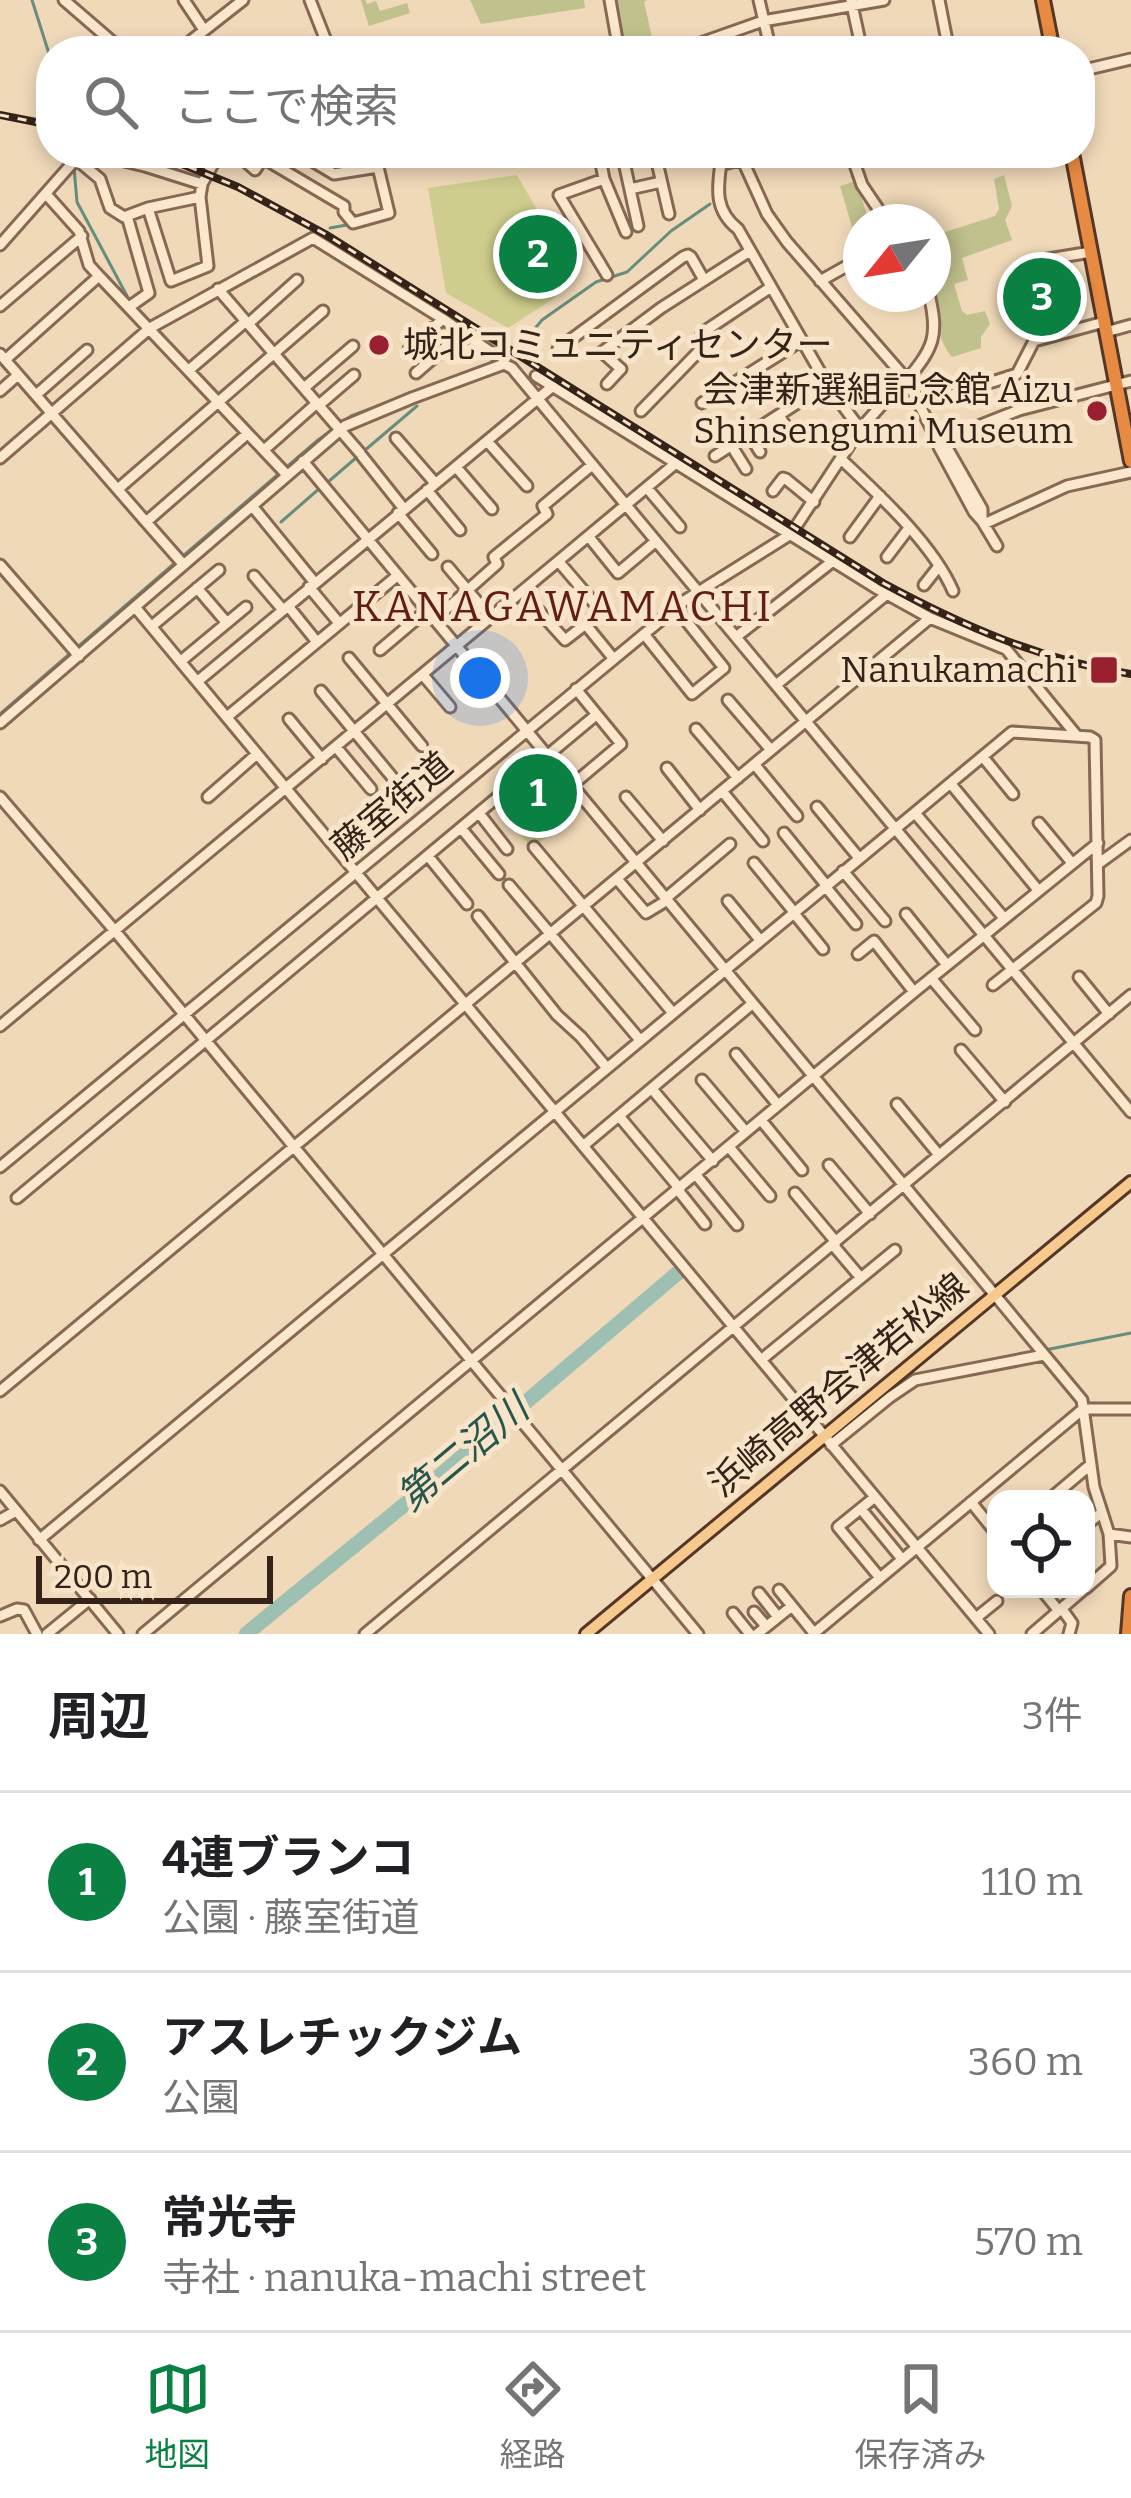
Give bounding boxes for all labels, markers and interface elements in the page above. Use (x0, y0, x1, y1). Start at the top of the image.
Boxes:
search box (36, 36, 1095, 168)
icon: search (78, 69, 144, 135)
text: ここで検索 (174, 80, 399, 134)
north arrow (843, 204, 951, 312)
pin: 2 (499, 209, 577, 299)
pin: 3 (1003, 252, 1081, 342)
place label: 城北コミュニティセンター (403, 323, 833, 367)
marker: 城北コミュニティセンター (366, 332, 392, 358)
place label: 会津新選組記念館 Aizu Shinsengumi Museum (693, 368, 1073, 453)
marker: 会津新選組記念館 Aizu Shinsengumi Museum (1084, 398, 1110, 424)
district label: KANAGAWAMACHI (352, 582, 774, 632)
your location (450, 648, 510, 708)
place label: Nanukamachi (840, 648, 1077, 692)
marker: Nanukamachi (1088, 654, 1120, 686)
street label: 藤室街道 (323, 743, 461, 869)
pin: 1 (499, 748, 577, 838)
street label: 浜崎高野会津若松線 (701, 1264, 977, 1506)
water label: 第二沼川 (388, 1383, 541, 1521)
map controls (987, 1490, 1095, 1598)
button: locate (987, 1490, 1095, 1598)
scale bar (36, 1550, 273, 1603)
text: 200 m (54, 1557, 152, 1597)
text: 周辺 (48, 1686, 150, 1748)
text: 3件 (1022, 1693, 1083, 1739)
text: 4連ブランコ (162, 1831, 414, 1885)
text: 1 (79, 1859, 95, 1905)
text: 110 m (981, 1859, 1083, 1905)
text: 公園 · 藤室街道 (162, 1895, 420, 1941)
text: アスレチックジム (162, 2011, 522, 2065)
text: 2 (76, 2039, 98, 2085)
text: 360 m (968, 2039, 1083, 2085)
text: 公園 (162, 2075, 240, 2121)
text: 常光寺 (162, 2191, 297, 2245)
text: 3 (76, 2219, 98, 2265)
text: 570 m (974, 2219, 1083, 2265)
text: 寺社 · nanuka-machi street (162, 2255, 646, 2301)
tab: 地図 (145, 2356, 211, 2476)
tab: 経路 (500, 2356, 566, 2476)
tab: 保存済み (855, 2356, 987, 2476)

